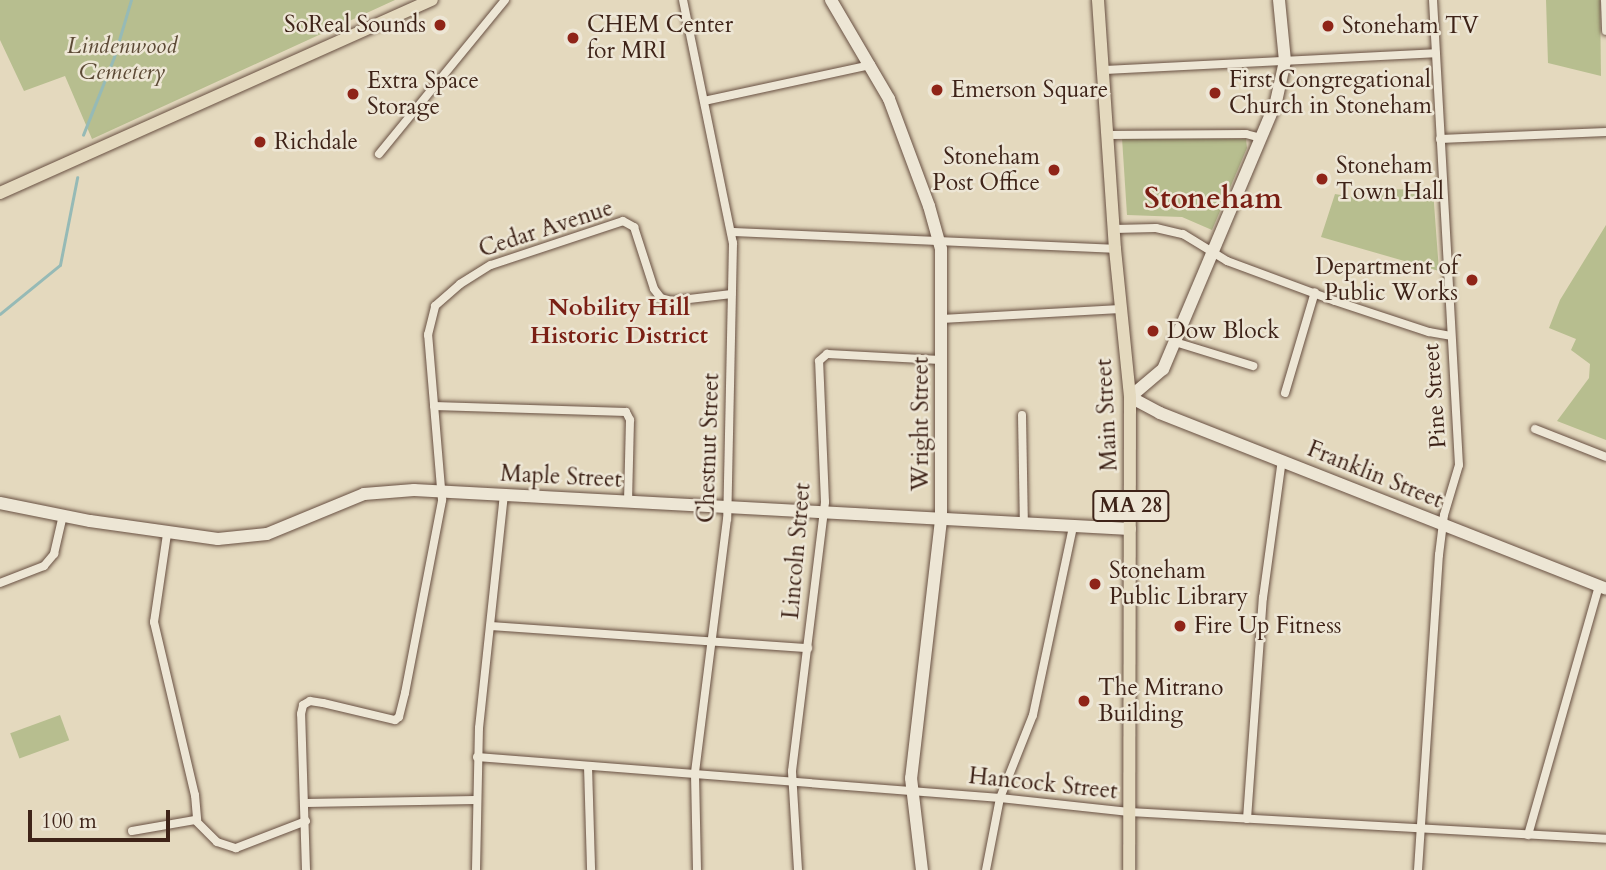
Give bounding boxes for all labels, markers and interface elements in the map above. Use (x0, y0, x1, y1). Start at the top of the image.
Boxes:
place label: SoReal Sounds (284, 11, 426, 39)
place label: CHEM Center for MRI (587, 11, 733, 65)
place label: Stoneham TV (1342, 12, 1479, 40)
marker: SoReal Sounds (432, 17, 448, 33)
marker: Stoneham TV (1320, 18, 1336, 34)
marker: CHEM Center for MRI (565, 30, 581, 46)
park label: Lindenwood Cemetery (67, 32, 177, 86)
place label: First Congregational Church in Stoneham (1229, 66, 1432, 120)
place label: Extra Space Storage (367, 67, 479, 121)
place label: Emerson Square (951, 76, 1108, 104)
marker: Emerson Square (929, 82, 945, 98)
marker: First Congregational Church in Stoneham (1207, 85, 1223, 101)
marker: Extra Space Storage (345, 86, 361, 102)
place label: Richdale (274, 128, 358, 156)
marker: Richdale (252, 134, 268, 150)
place label: Stoneham Post Office (932, 143, 1040, 197)
place label: Stoneham Town Hall (1336, 152, 1444, 206)
marker: Stoneham Post Office (1046, 162, 1062, 178)
marker: Stoneham Town Hall (1314, 171, 1330, 187)
district label: Stoneham (1144, 181, 1282, 217)
street label: Cedar Avenue (475, 194, 617, 264)
place label: Department of Public Works (1315, 253, 1458, 307)
marker: Department of Public Works (1464, 272, 1480, 288)
district label: Nobility Hill Historic District (530, 294, 708, 350)
place label: Dow Block (1167, 317, 1279, 345)
marker: Dow Block (1145, 323, 1161, 339)
street label: Pine Street (1418, 343, 1452, 449)
street label: Wright Street (907, 357, 935, 491)
street label: Main Street (1090, 358, 1124, 472)
street label: Chestnut Street (693, 373, 725, 523)
street label: Franklin Street (1303, 435, 1447, 515)
street label: Maple Street (500, 460, 622, 494)
street label: Lincoln Street (777, 482, 817, 620)
road number: MA 28 (1091, 489, 1171, 524)
place label: Stoneham Public Library (1109, 557, 1248, 611)
marker: Stoneham Public Library (1087, 576, 1103, 592)
place label: Fire Up Fitness (1194, 612, 1342, 640)
marker: Fire Up Fitness (1172, 618, 1188, 634)
place label: The Mitrano Building (1098, 674, 1223, 728)
marker: The Mitrano Building (1076, 693, 1092, 709)
street label: Hancock Street (967, 762, 1119, 806)
scale bar (32, 796, 173, 840)
text: 100 m (41, 807, 97, 836)

